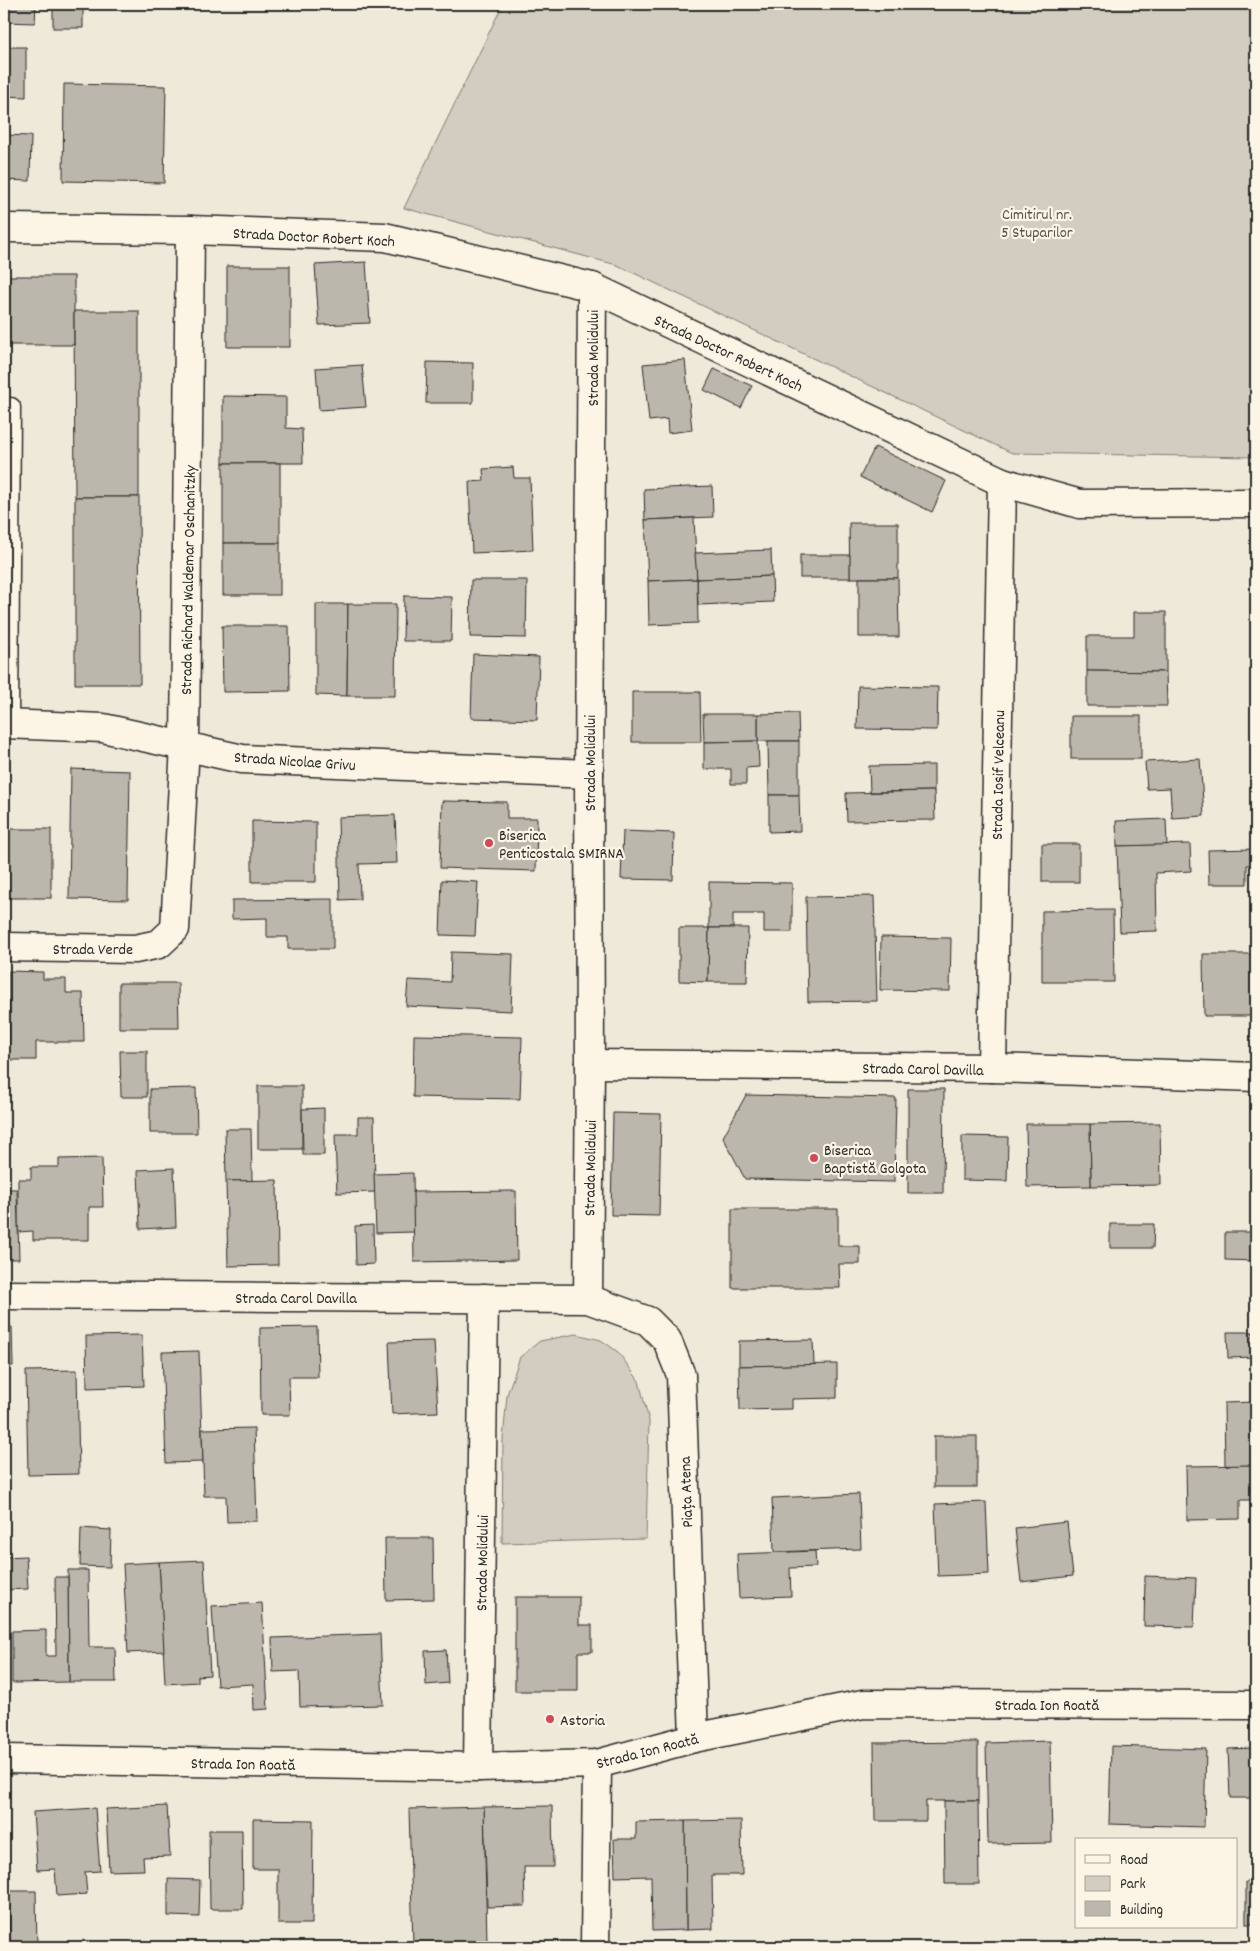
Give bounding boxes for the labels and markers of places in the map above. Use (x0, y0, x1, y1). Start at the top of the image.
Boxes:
place label: Biserica Penticostala SMIRNA (499, 825, 624, 866)
marker: Biserica Penticostala SMIRNA (483, 837, 495, 849)
place label: Biserica Baptistă Golgota (824, 1140, 927, 1181)
marker: Biserica Baptistă Golgota (808, 1152, 820, 1164)
place label: Astoria (560, 1710, 605, 1733)
marker: Astoria (544, 1713, 556, 1725)

